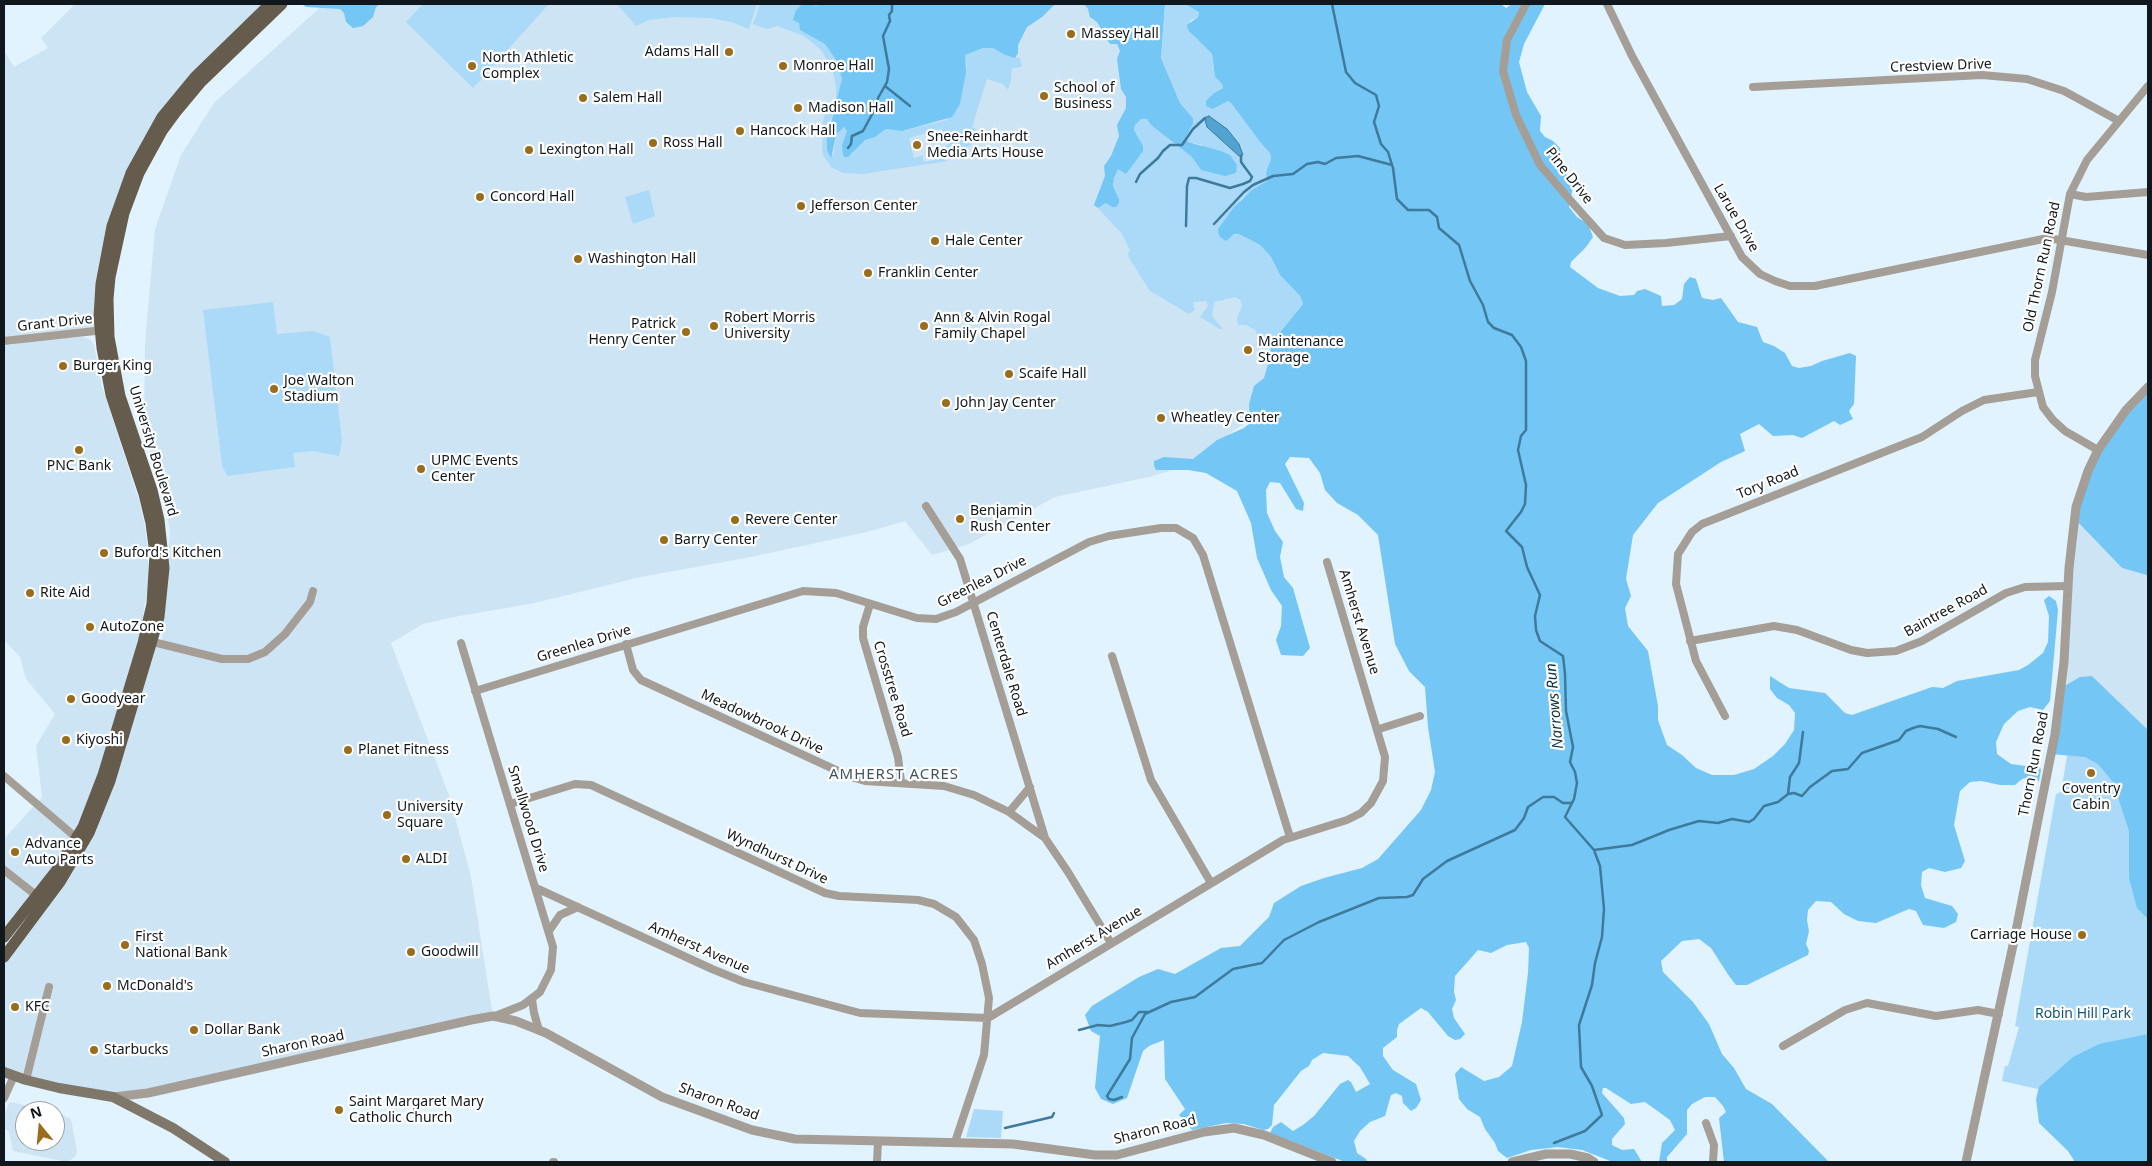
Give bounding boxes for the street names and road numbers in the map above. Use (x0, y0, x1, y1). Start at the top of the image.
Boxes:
street label: Crestview Drive (1890, 56, 1992, 76)
street label: Pine Drive (1542, 144, 1596, 208)
street label: Larue Drive (1710, 181, 1762, 255)
street label: Old Thorn Run Road (2020, 200, 2064, 334)
street label: Grant Drive (17, 311, 93, 335)
street label: University Boulevard (125, 384, 181, 518)
street label: Tory Road (1734, 463, 1802, 503)
street label: Greenlea Drive (935, 552, 1029, 612)
street label: Amherst Avenue (1335, 567, 1383, 677)
street label: Baintree Road (1901, 581, 1991, 641)
street label: Centerdale Road (982, 609, 1030, 719)
street label: Greenlea Drive (535, 622, 633, 666)
street label: Crosstree Road (869, 639, 915, 739)
street label: Meadowbrook Drive (698, 686, 826, 758)
street label: Thorn Run Road (2016, 710, 2052, 818)
street label: Smallwood Drive (504, 764, 552, 874)
street label: Wyndhurst Drive (723, 826, 831, 888)
street label: Amherst Avenue (1043, 903, 1145, 973)
street label: Amherst Avenue (646, 918, 752, 978)
street label: Sharon Road (260, 1027, 346, 1061)
street label: Sharon Road (677, 1080, 761, 1124)
street label: Sharon Road (1112, 1112, 1198, 1148)

